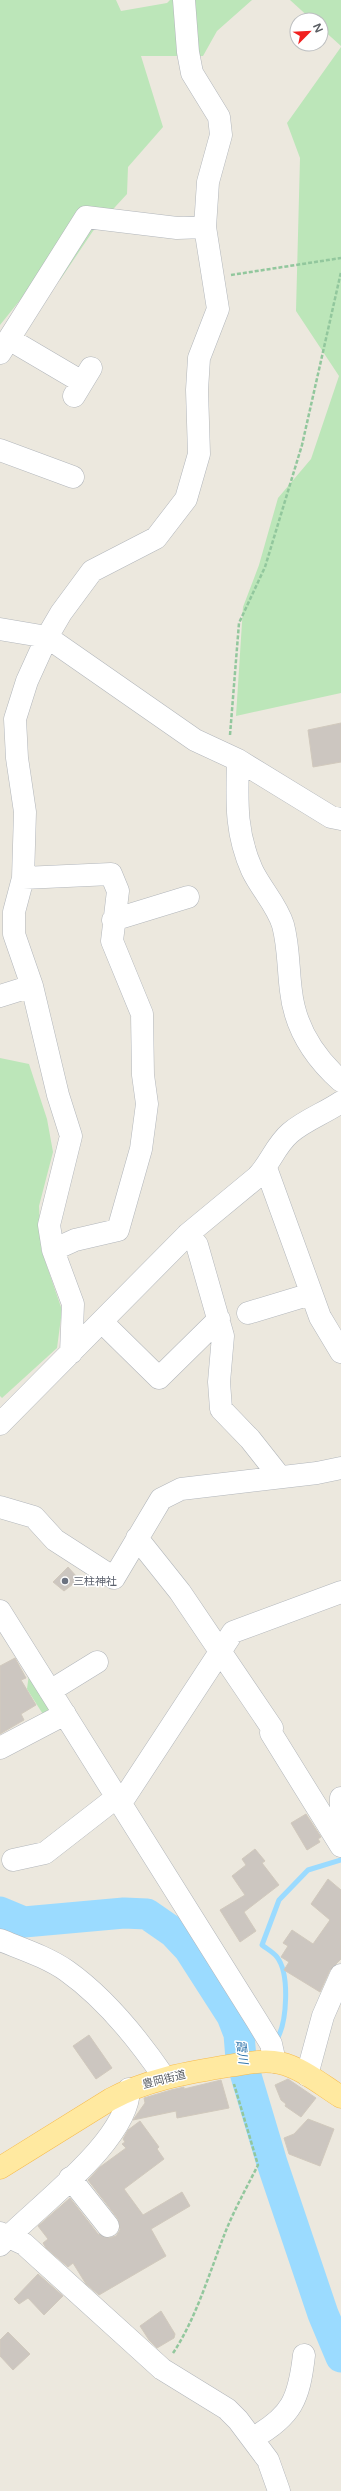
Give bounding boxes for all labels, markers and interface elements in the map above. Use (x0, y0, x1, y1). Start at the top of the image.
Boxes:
north arrow (289, 12, 329, 52)
text: N (310, 21, 325, 35)
place label: 三柱神社 (73, 1575, 117, 1588)
marker: 三柱神社 (60, 1576, 70, 1586)
water label: 霞川 (234, 2039, 251, 2067)
street label: 豊岡街道 (141, 2068, 187, 2091)

